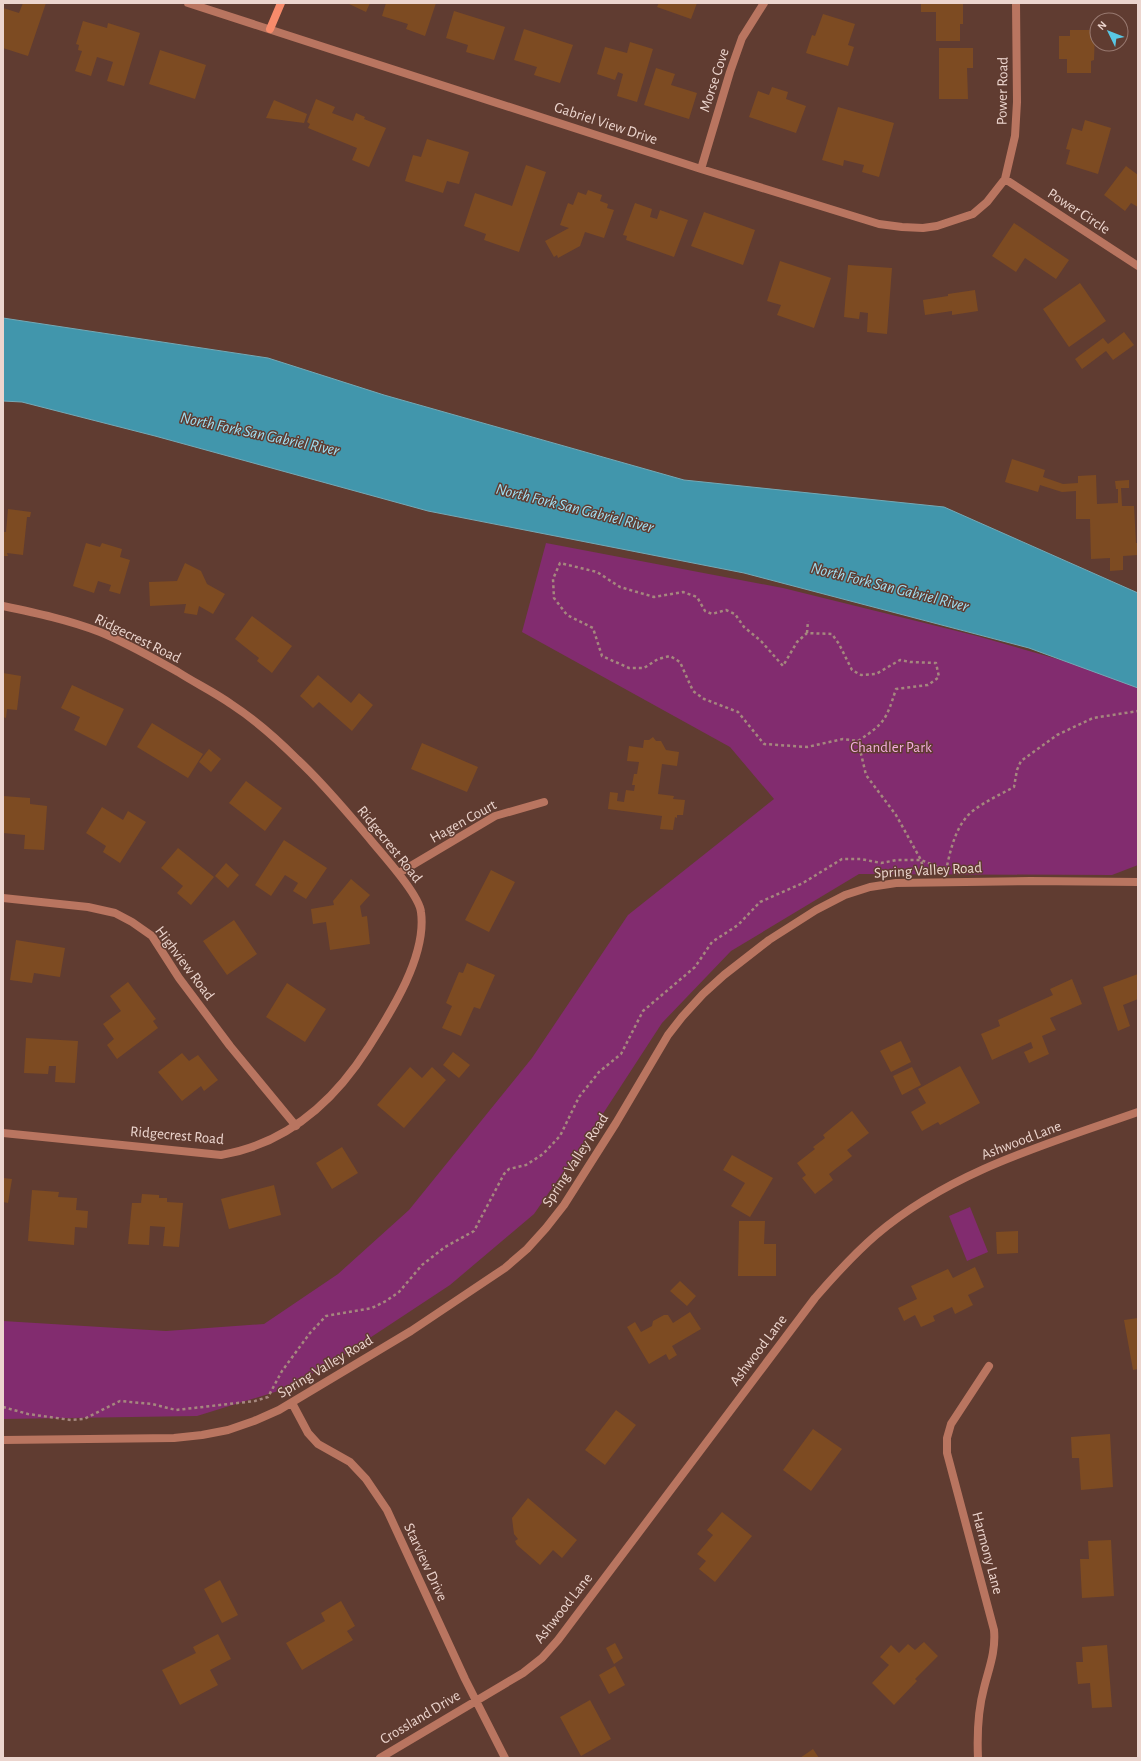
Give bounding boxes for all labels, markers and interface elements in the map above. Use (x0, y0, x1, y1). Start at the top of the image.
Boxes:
north arrow (1089, 12, 1129, 52)
text: N (1095, 19, 1109, 32)
street label: Morse Cove (697, 46, 732, 114)
street label: Power Road (994, 57, 1011, 125)
street label: Gabriel View Drive (552, 100, 659, 147)
street label: Power Circle (1045, 186, 1113, 237)
water label: North Fork San Gabriel River (179, 409, 341, 459)
water label: North Fork San Gabriel River (494, 481, 656, 536)
water label: North Fork San Gabriel River (809, 560, 971, 615)
street label: Ridgecrest Road (92, 611, 184, 666)
park label: Chandler Park (850, 740, 932, 755)
street label: Hagen Court (428, 797, 499, 846)
street label: Ridgecrest Road (354, 803, 425, 886)
street label: Spring Valley Road (874, 860, 983, 881)
street label: Highview Road (152, 924, 217, 1003)
street label: Spring Valley Road (540, 1111, 611, 1210)
street label: Ashwood Lane (979, 1118, 1063, 1163)
street label: Ridgecrest Road (129, 1124, 225, 1147)
street label: Ashwood Lane (727, 1312, 790, 1388)
street label: Spring Valley Road (275, 1332, 376, 1401)
street label: Harmony Lane (969, 1510, 1006, 1596)
street label: Starview Drive (401, 1521, 450, 1604)
street label: Ashwood Lane (532, 1570, 595, 1646)
street label: Crossland Drive (378, 1688, 463, 1747)

